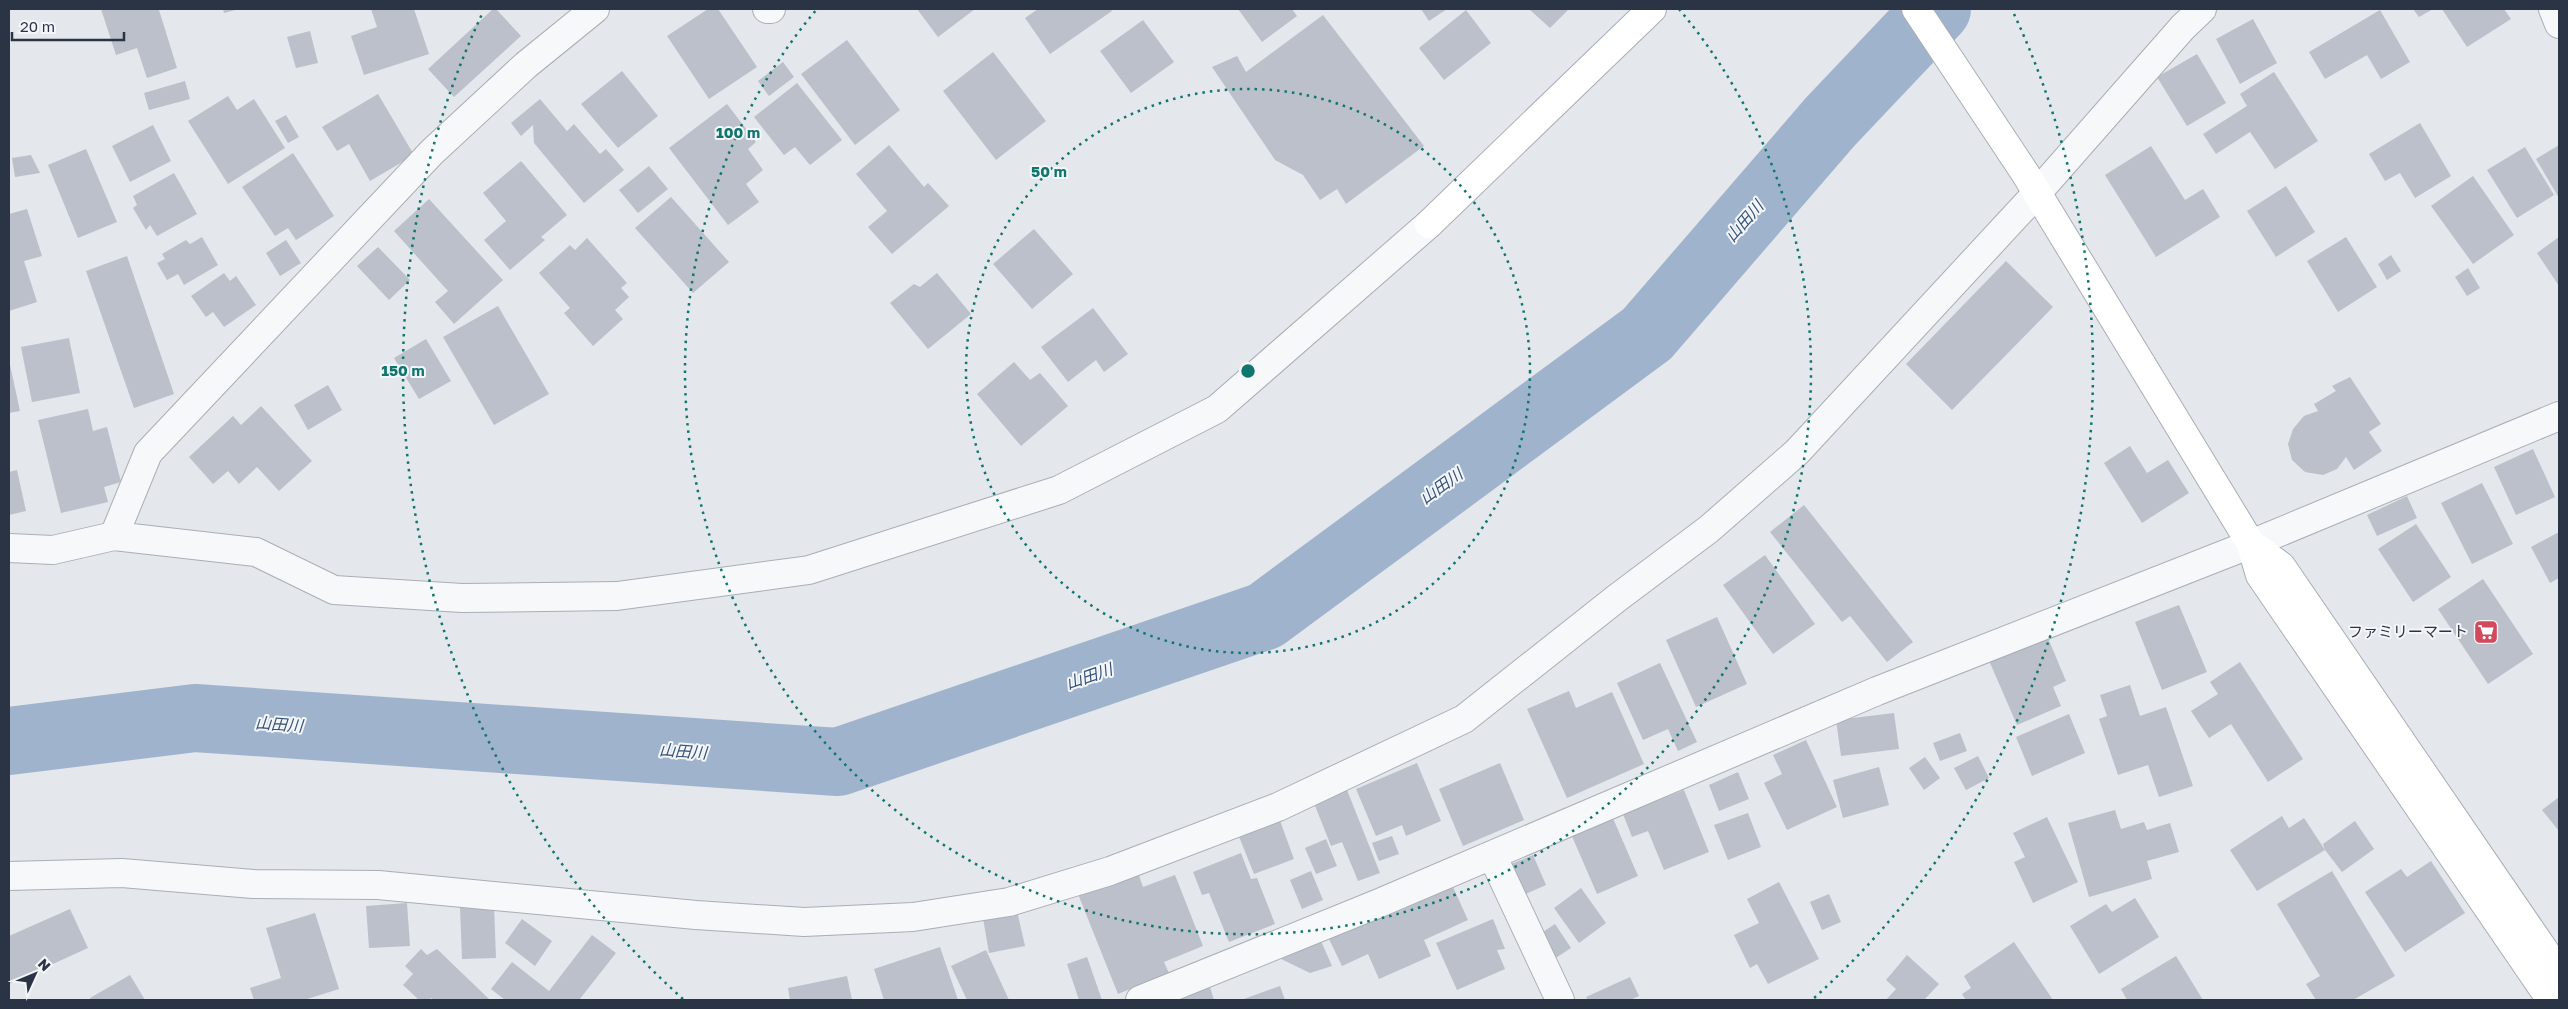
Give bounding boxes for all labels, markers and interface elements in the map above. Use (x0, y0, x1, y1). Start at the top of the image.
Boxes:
scale bar (12, 10, 125, 42)
text: 20 m (20, 17, 55, 35)
text: 100 m (716, 123, 760, 141)
text: 50 m (1031, 162, 1067, 180)
water label: 山田川 (1721, 195, 1769, 246)
text: 150 m (381, 361, 425, 379)
centre of rings (1239, 362, 1257, 380)
water label: 山田川 (1416, 463, 1468, 508)
supermarket icon: ファミリーマート (2473, 619, 2499, 645)
place label: ファミリーマート (2348, 622, 2468, 640)
water label: 山田川 (1063, 658, 1117, 693)
water label: 山田川 (254, 712, 306, 736)
water label: 山田川 (658, 739, 710, 763)
north arrow (10, 949, 60, 999)
text: N (35, 955, 55, 974)

